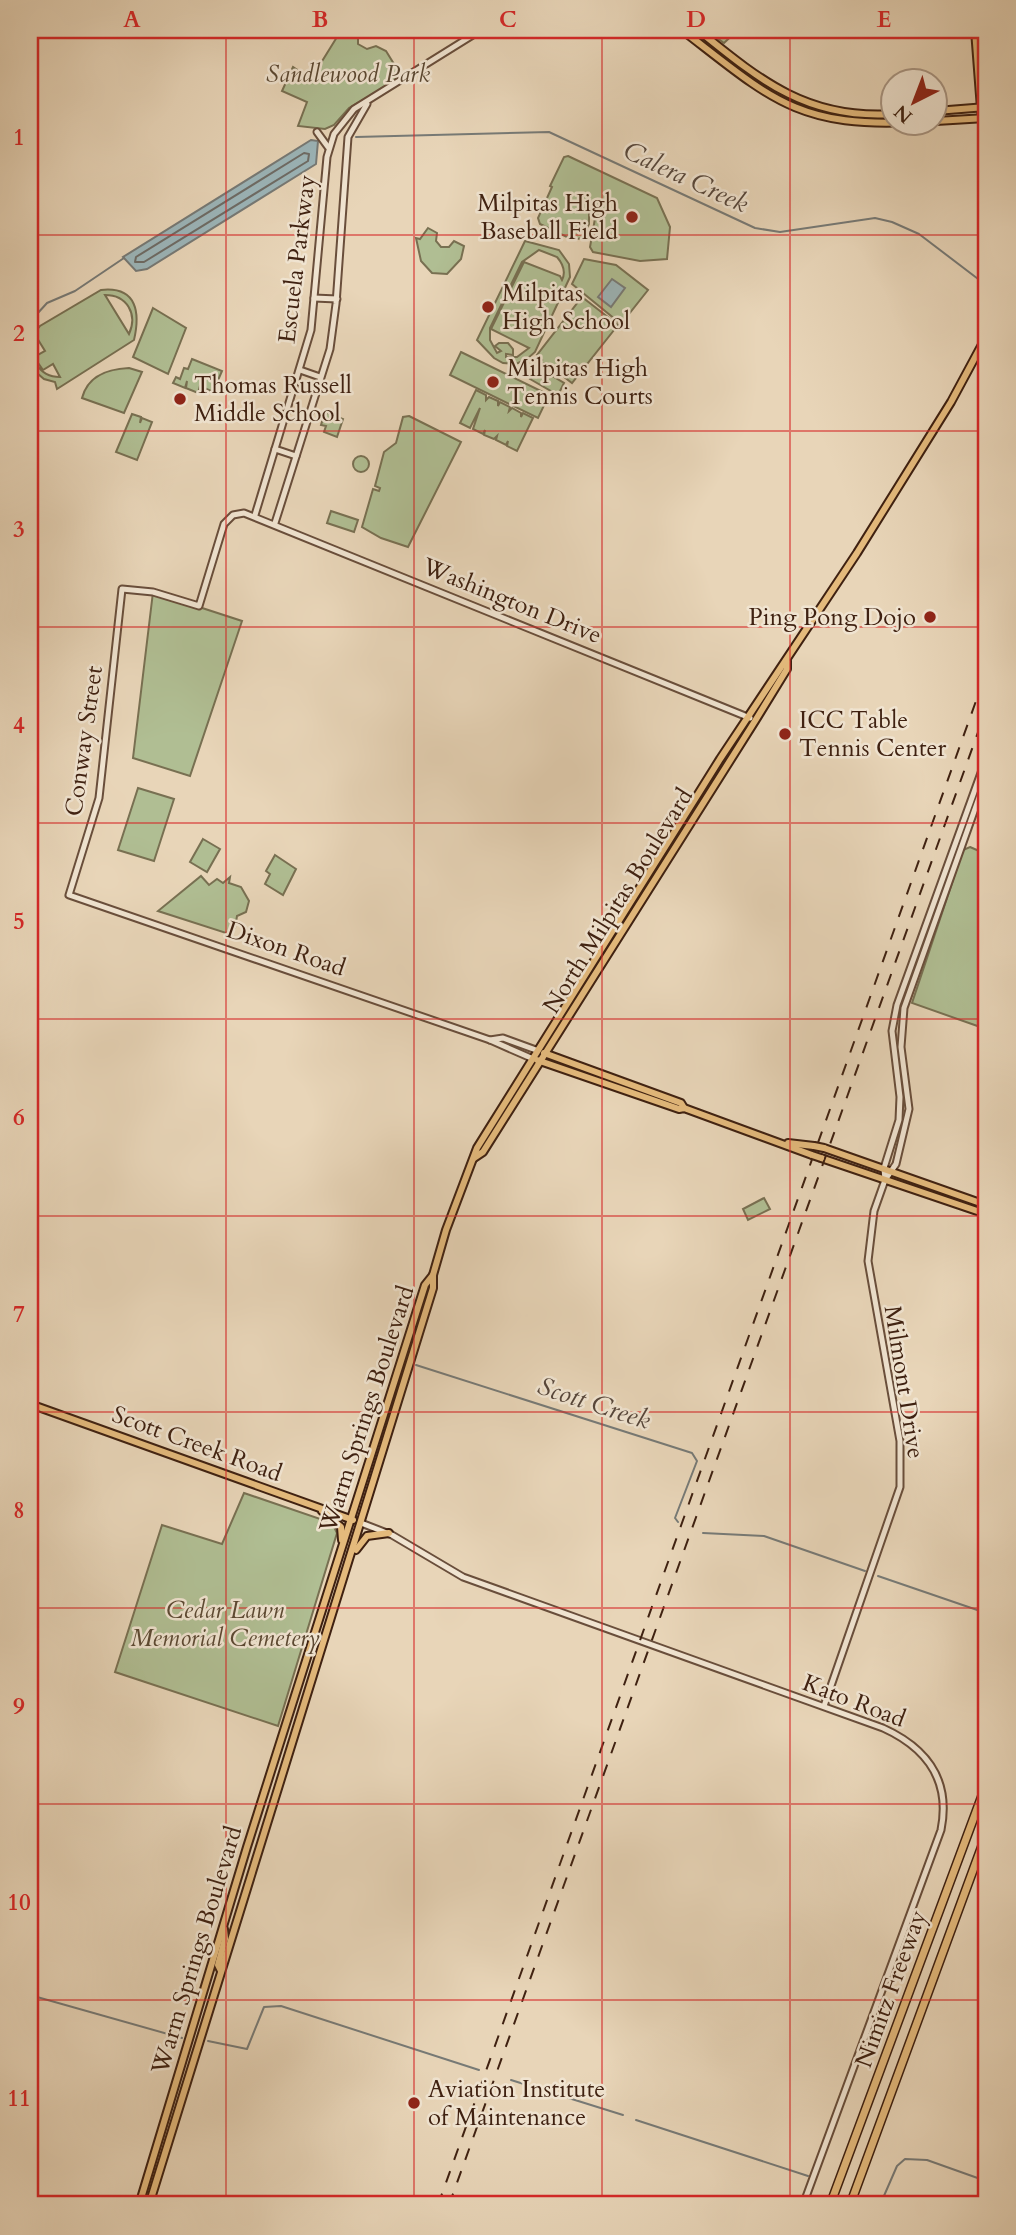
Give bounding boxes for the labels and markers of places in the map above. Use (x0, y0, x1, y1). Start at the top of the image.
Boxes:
place label: Milpitas High Baseball Field (477, 187, 618, 248)
marker: Milpitas High Baseball Field (624, 209, 640, 225)
place label: Milpitas High School (502, 277, 630, 338)
marker: Milpitas High School (480, 299, 496, 315)
place label: Milpitas High Tennis Courts (507, 352, 653, 413)
place label: Thomas Russell Middle School (194, 369, 352, 430)
marker: Milpitas High Tennis Courts (485, 374, 501, 390)
marker: Thomas Russell Middle School (172, 391, 188, 407)
place label: Ping Pong Dojo (749, 601, 916, 634)
marker: Ping Pong Dojo (922, 609, 938, 625)
place label: ICC Table Tennis Center (799, 704, 946, 765)
marker: ICC Table Tennis Center (777, 726, 793, 742)
place label: Aviation Institute of Maintenance (428, 2073, 605, 2134)
marker: Aviation Institute of Maintenance (406, 2095, 422, 2111)

